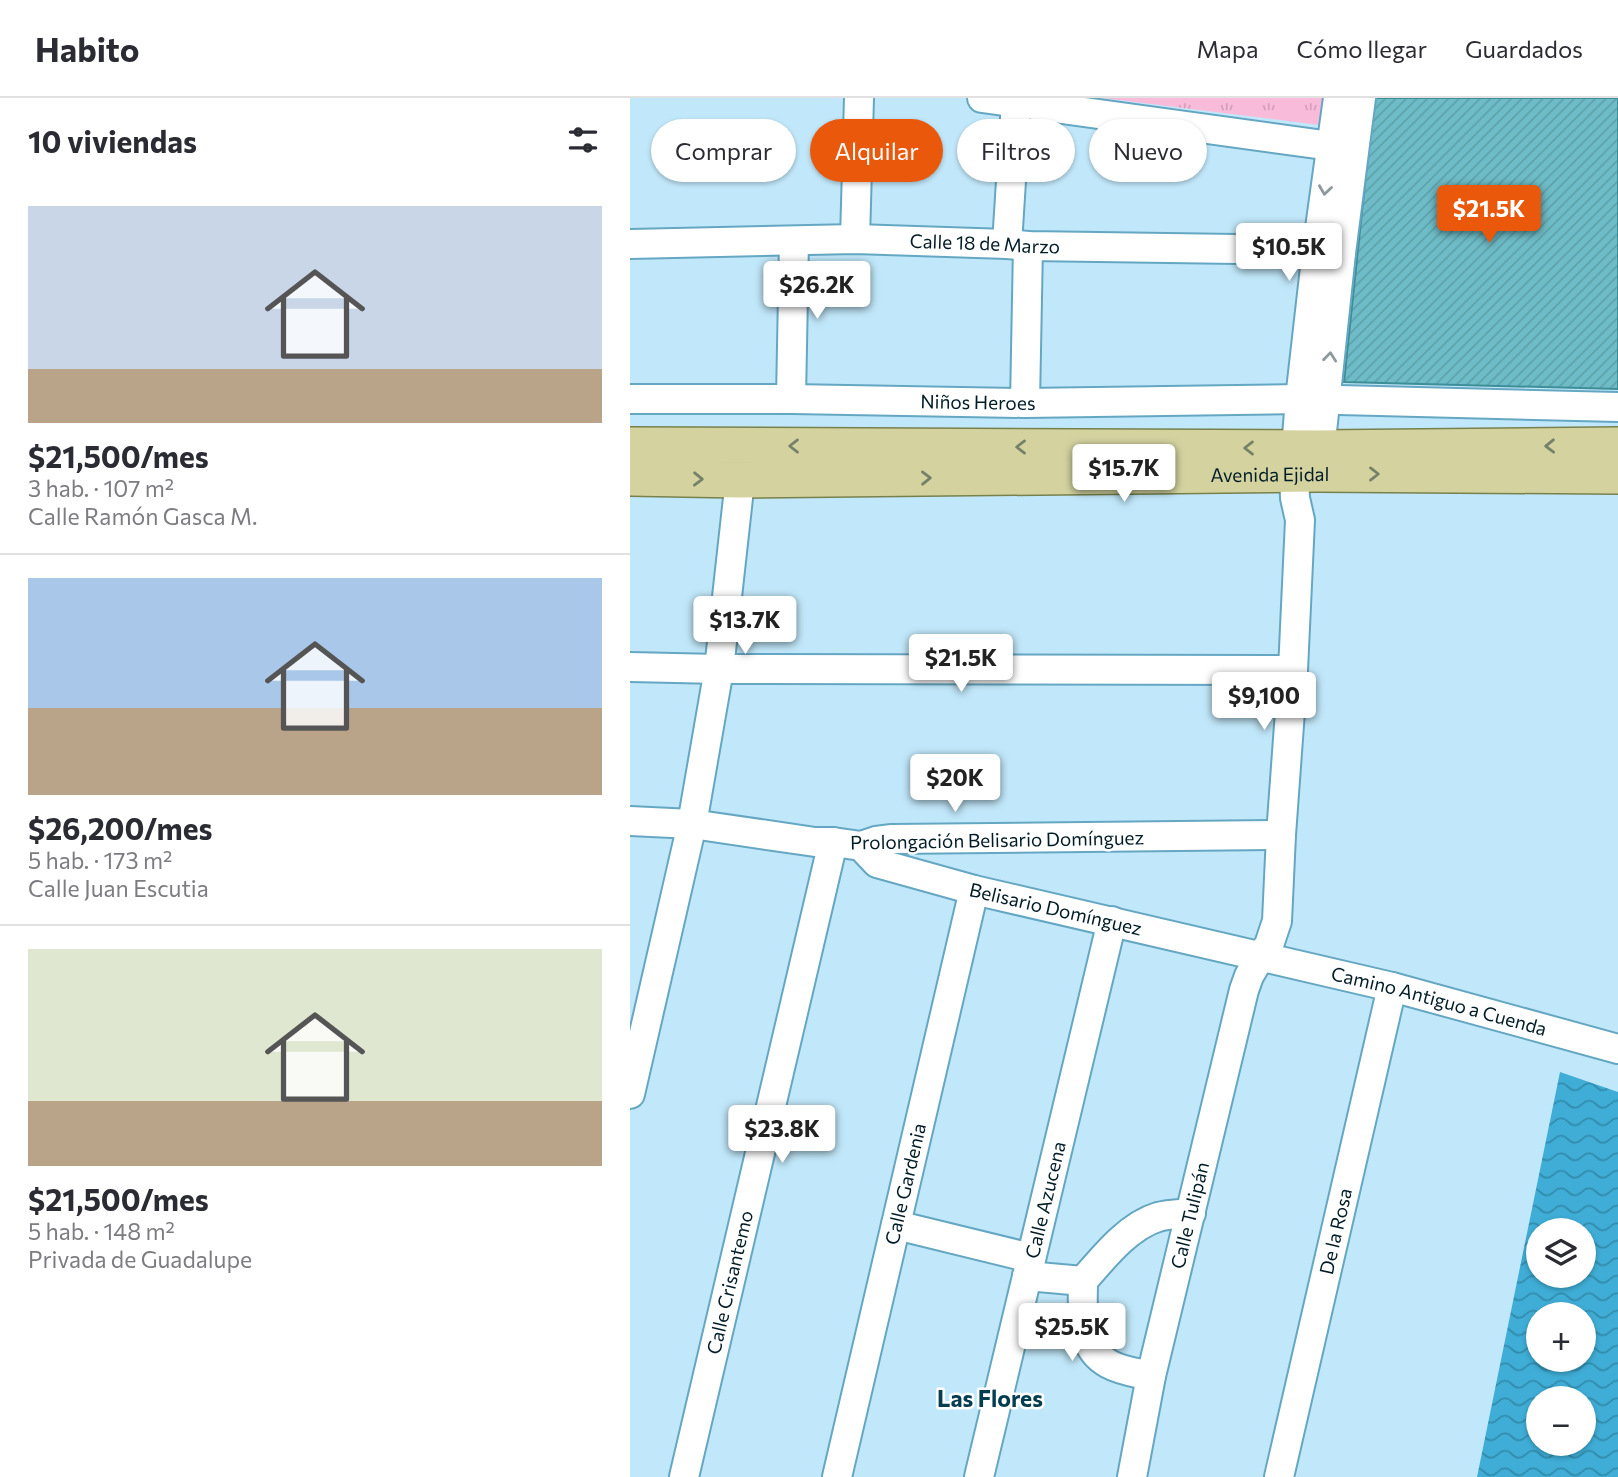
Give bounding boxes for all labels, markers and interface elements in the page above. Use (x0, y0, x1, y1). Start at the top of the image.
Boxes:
text: Habito (35, 28, 139, 69)
text: Mapa (1196, 34, 1259, 63)
text: Cómo llegar (1297, 34, 1427, 63)
text: Guardados (1465, 34, 1583, 63)
chip: Comprar (651, 119, 796, 182)
chip: Alquilar (810, 119, 943, 182)
chip: Filtros (957, 119, 1075, 182)
chip: Nuevo (1089, 119, 1207, 182)
icon: filters (564, 121, 602, 159)
text: 10 viviendas (28, 122, 197, 159)
one-way arrow (1318, 184, 1333, 196)
pin: $21.5K (1432, 186, 1546, 245)
text: $21.5K (1453, 194, 1525, 222)
pin: $10.5K (1232, 223, 1346, 283)
street label: Calle 18 de Marzo (909, 229, 1060, 257)
text: $10.5K (1252, 232, 1326, 260)
icon: home (252, 251, 378, 377)
pin: $26.2K (760, 262, 874, 321)
text: $26.2K (779, 270, 855, 298)
one-way arrow (1322, 351, 1337, 363)
street label: Niños Heroes (920, 389, 1036, 414)
text: $21,500/mes (28, 437, 209, 474)
one-way arrow (788, 438, 799, 454)
one-way arrow (1544, 438, 1555, 454)
one-way arrow (1016, 439, 1026, 455)
one-way arrow (1243, 440, 1254, 456)
pin: $15.7K (1067, 444, 1181, 504)
text: $15.7K (1088, 453, 1160, 481)
street label: Avenida Ejidal (1210, 462, 1330, 486)
one-way arrow (1369, 466, 1379, 482)
one-way arrow (921, 470, 931, 486)
one-way arrow (693, 472, 704, 487)
text: 3 hab. · 107 m² (28, 474, 174, 502)
text: Calle Ramón Gasca M. (28, 502, 257, 530)
pin: $13.7K (688, 596, 802, 656)
text: $13.7K (709, 605, 781, 633)
icon: home (252, 623, 378, 749)
pin: $21.5K (904, 634, 1018, 694)
text: $21.5K (925, 643, 997, 671)
pin: $9,100 (1207, 672, 1321, 732)
text: $9,100 (1228, 681, 1300, 709)
pin: $20K (914, 754, 996, 814)
text: $20K (926, 763, 984, 791)
text: $26,200/mes (28, 809, 212, 846)
street label: Prolongación Belisario Domínguez (850, 825, 1144, 854)
text: 5 hab. · 173 m² (28, 846, 172, 874)
text: Calle Juan Escutia (28, 874, 209, 902)
street label: Belisario Domínguez (967, 877, 1144, 940)
street label: Camino Antiguo a Cuenda (1329, 961, 1549, 1040)
icon: home (252, 994, 378, 1120)
pin: $23.8K (725, 1105, 839, 1165)
text: $23.8K (744, 1114, 820, 1142)
street label: Calle Gardenia (880, 1121, 930, 1247)
street label: Calle Azucena (1020, 1139, 1070, 1261)
street label: Calle Tulipán (1165, 1159, 1213, 1271)
text: $21,500/mes (28, 1180, 209, 1217)
street label: De la Rosa (1314, 1186, 1356, 1277)
street label: Calle Crisantemo (701, 1208, 757, 1356)
text: 5 hab. · 148 m² (28, 1217, 175, 1245)
map controls (1526, 1218, 1596, 1456)
button: layers (1526, 1218, 1596, 1288)
text: Privada de Guadalupe (28, 1245, 252, 1273)
button: + (1526, 1302, 1596, 1372)
pin: $25.5K (1015, 1304, 1129, 1363)
text: $25.5K (1035, 1312, 1109, 1340)
district label: Las Flores (937, 1384, 1043, 1412)
button: − (1526, 1386, 1596, 1456)

